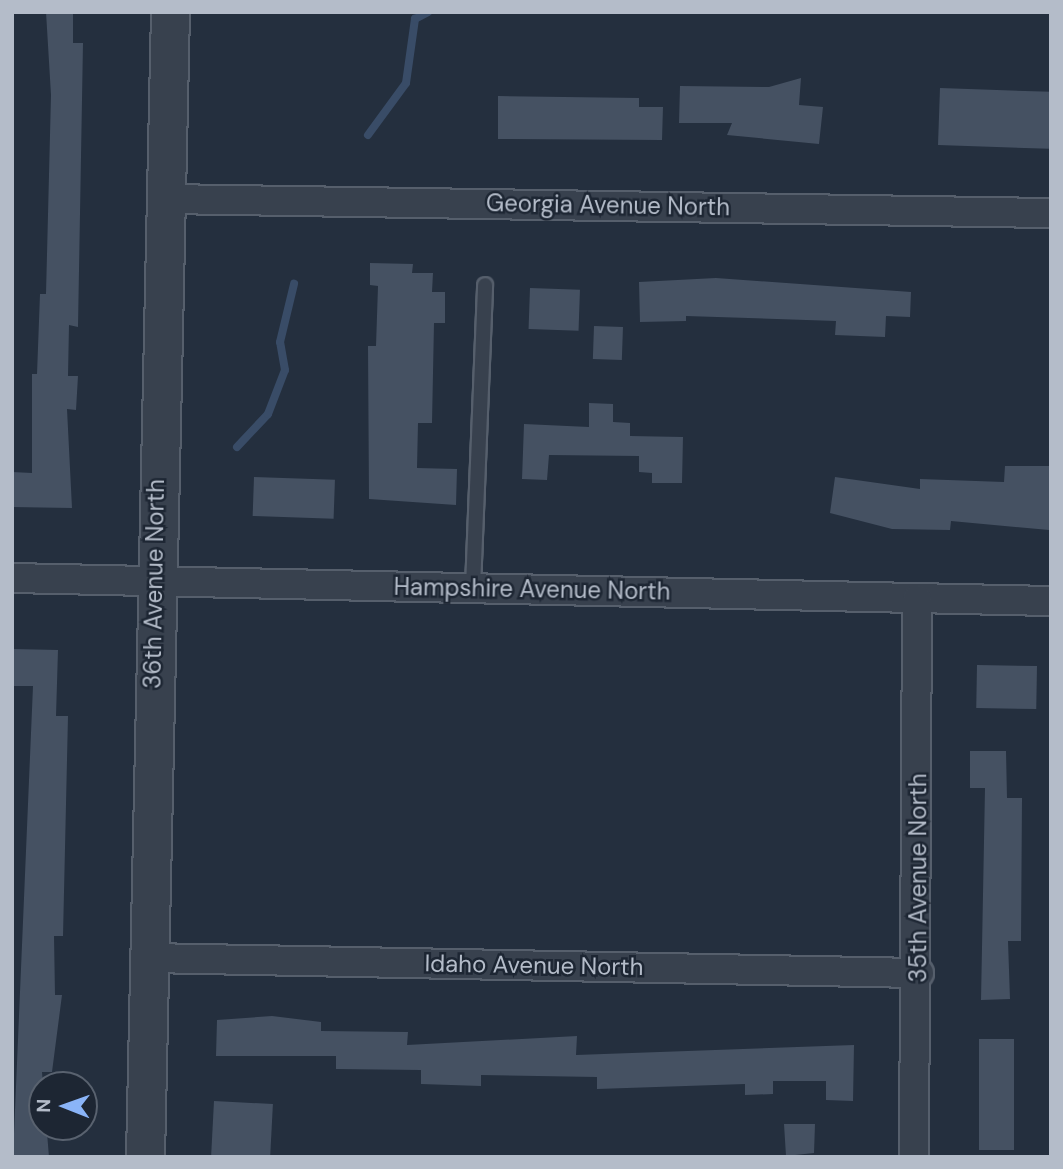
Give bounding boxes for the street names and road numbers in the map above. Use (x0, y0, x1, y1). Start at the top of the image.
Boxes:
street label: Georgia Avenue North (486, 188, 730, 222)
street label: 36th Avenue North (138, 479, 170, 689)
street label: Hampshire Avenue North (393, 572, 671, 606)
street label: 35th Avenue North (904, 773, 932, 983)
street label: Idaho Avenue North (424, 949, 644, 981)

